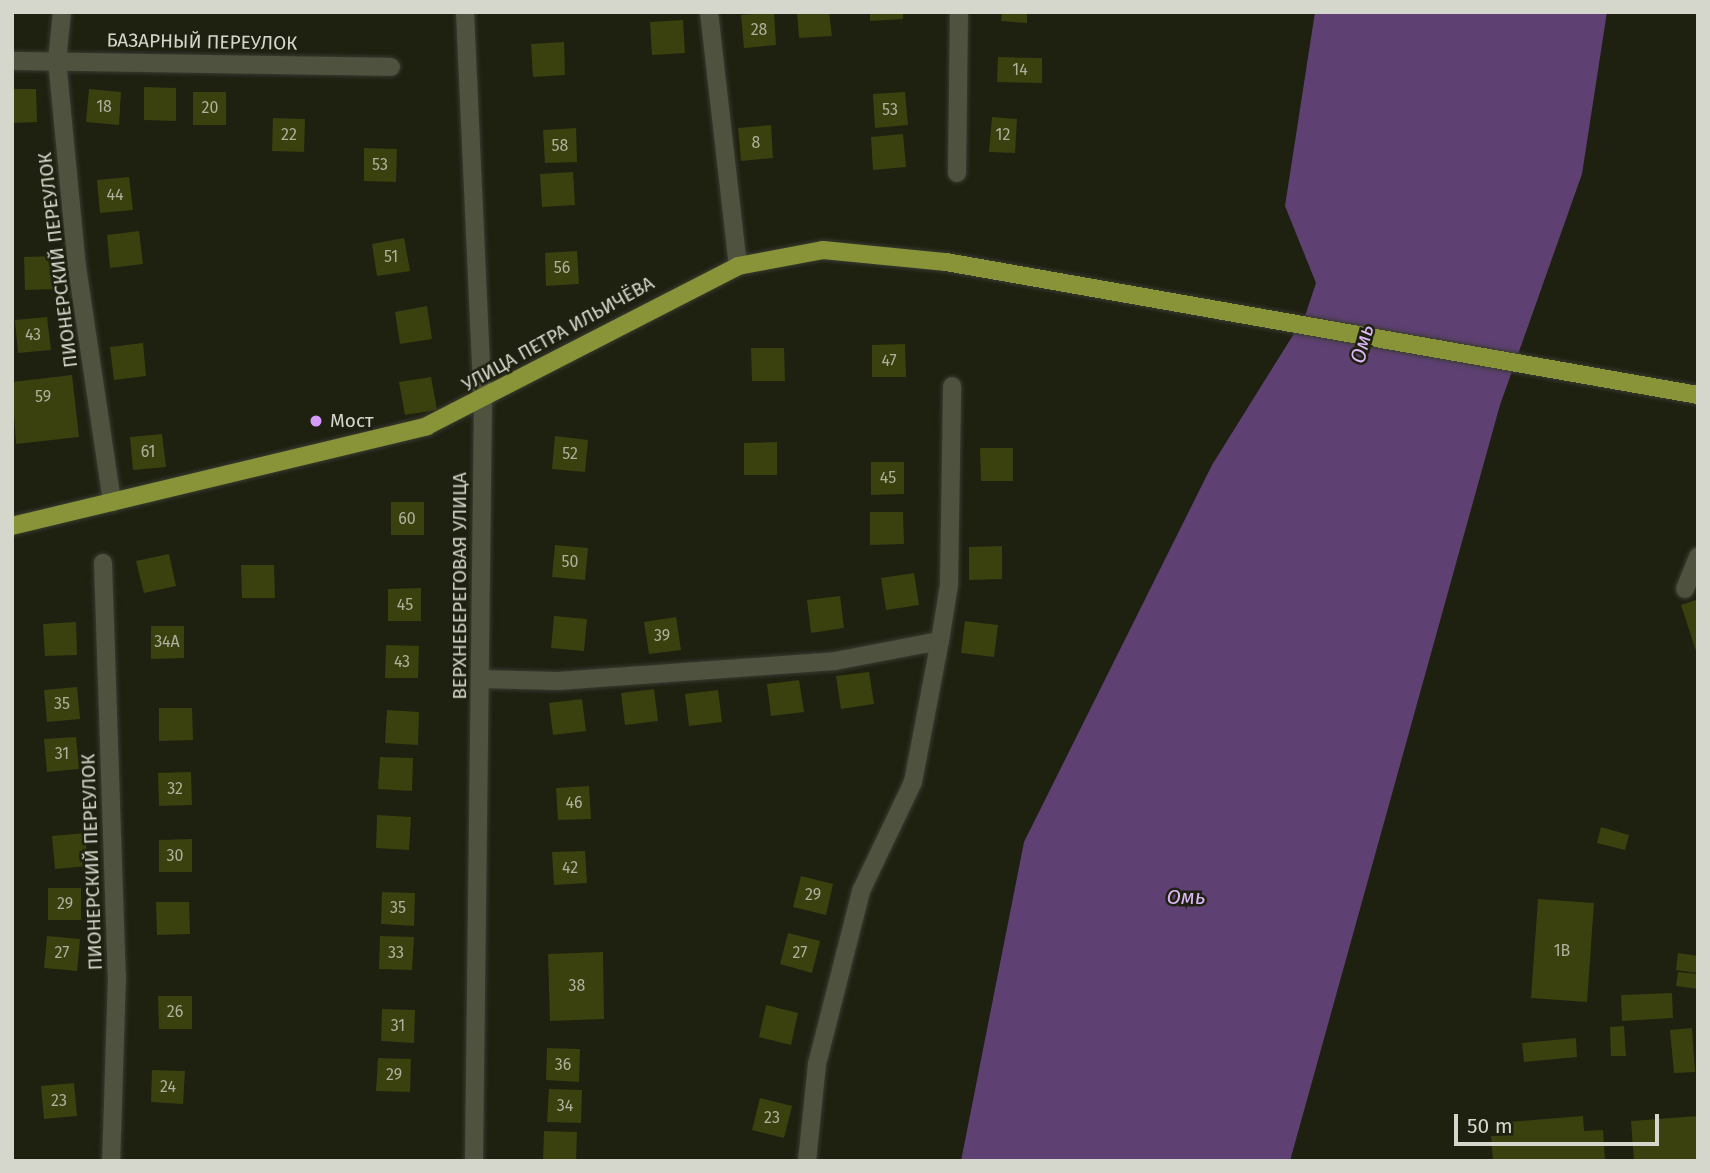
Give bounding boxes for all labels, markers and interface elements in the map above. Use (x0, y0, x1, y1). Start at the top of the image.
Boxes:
house number: 28 (751, 20, 767, 40)
street label: БАЗАРНЫЙ ПЕРЕУЛОК (106, 29, 298, 55)
house number: 14 (1012, 60, 1028, 80)
house number: 18 (96, 97, 112, 117)
house number: 20 (202, 98, 218, 118)
house number: 53 (882, 100, 898, 120)
house number: 22 (281, 125, 297, 145)
house number: 12 (996, 125, 1010, 145)
house number: 8 (752, 133, 760, 153)
house number: 58 (552, 136, 568, 156)
street label: ПИОНЕРСКИЙ ПЕРЕУЛОК (33, 151, 83, 369)
house number: 53 (372, 155, 388, 175)
house number: 44 (106, 185, 124, 205)
house number: 51 (384, 247, 398, 267)
house number: 56 (554, 258, 570, 278)
street label: УЛИЦА ПЕТРА ИЛЬИЧЁВА (458, 272, 658, 396)
water label: Омь (1345, 322, 1379, 366)
house number: 43 (25, 325, 41, 345)
house number: 47 (881, 351, 897, 371)
house number: 59 (35, 387, 51, 407)
place label: Мост (330, 410, 374, 432)
marker: Мост (308, 413, 324, 429)
house number: 61 (141, 442, 155, 462)
house number: 52 (562, 444, 578, 464)
house number: 45 (880, 468, 896, 488)
street label: ВЕРХНЕБЕРЕГОВАЯ УЛИЦА (449, 472, 471, 700)
house number: 60 (398, 509, 416, 529)
house number: 50 (562, 552, 578, 572)
house number: 45 (397, 595, 413, 615)
house number: 39 (654, 626, 670, 646)
house number: 34А (154, 632, 180, 652)
house number: 43 (394, 652, 410, 672)
house number: 35 (54, 694, 70, 714)
house number: 31 (55, 744, 69, 764)
street label: ПИОНЕРСКИЙ ПЕРЕУЛОК (77, 753, 107, 971)
house number: 32 (167, 779, 183, 799)
house number: 46 (565, 793, 583, 813)
house number: 30 (167, 846, 183, 866)
house number: 42 (562, 858, 578, 878)
water label: Омь (1166, 884, 1206, 910)
house number: 29 (805, 885, 821, 905)
house number: 29 (57, 894, 73, 914)
house number: 35 (390, 898, 406, 918)
house number: 1В (1554, 941, 1570, 961)
house number: 27 (55, 943, 69, 963)
house number: 33 (388, 943, 404, 963)
house number: 27 (793, 943, 807, 963)
house number: 38 (569, 976, 585, 996)
house number: 26 (167, 1002, 183, 1022)
house number: 31 (391, 1016, 405, 1036)
house number: 36 (555, 1055, 571, 1075)
house number: 29 (386, 1065, 402, 1085)
house number: 24 (160, 1077, 176, 1097)
house number: 23 (51, 1091, 67, 1111)
house number: 34 (557, 1096, 573, 1116)
scale bar (1458, 1100, 1663, 1144)
house number: 23 (764, 1108, 780, 1128)
text: 50 m (1467, 1113, 1513, 1139)

